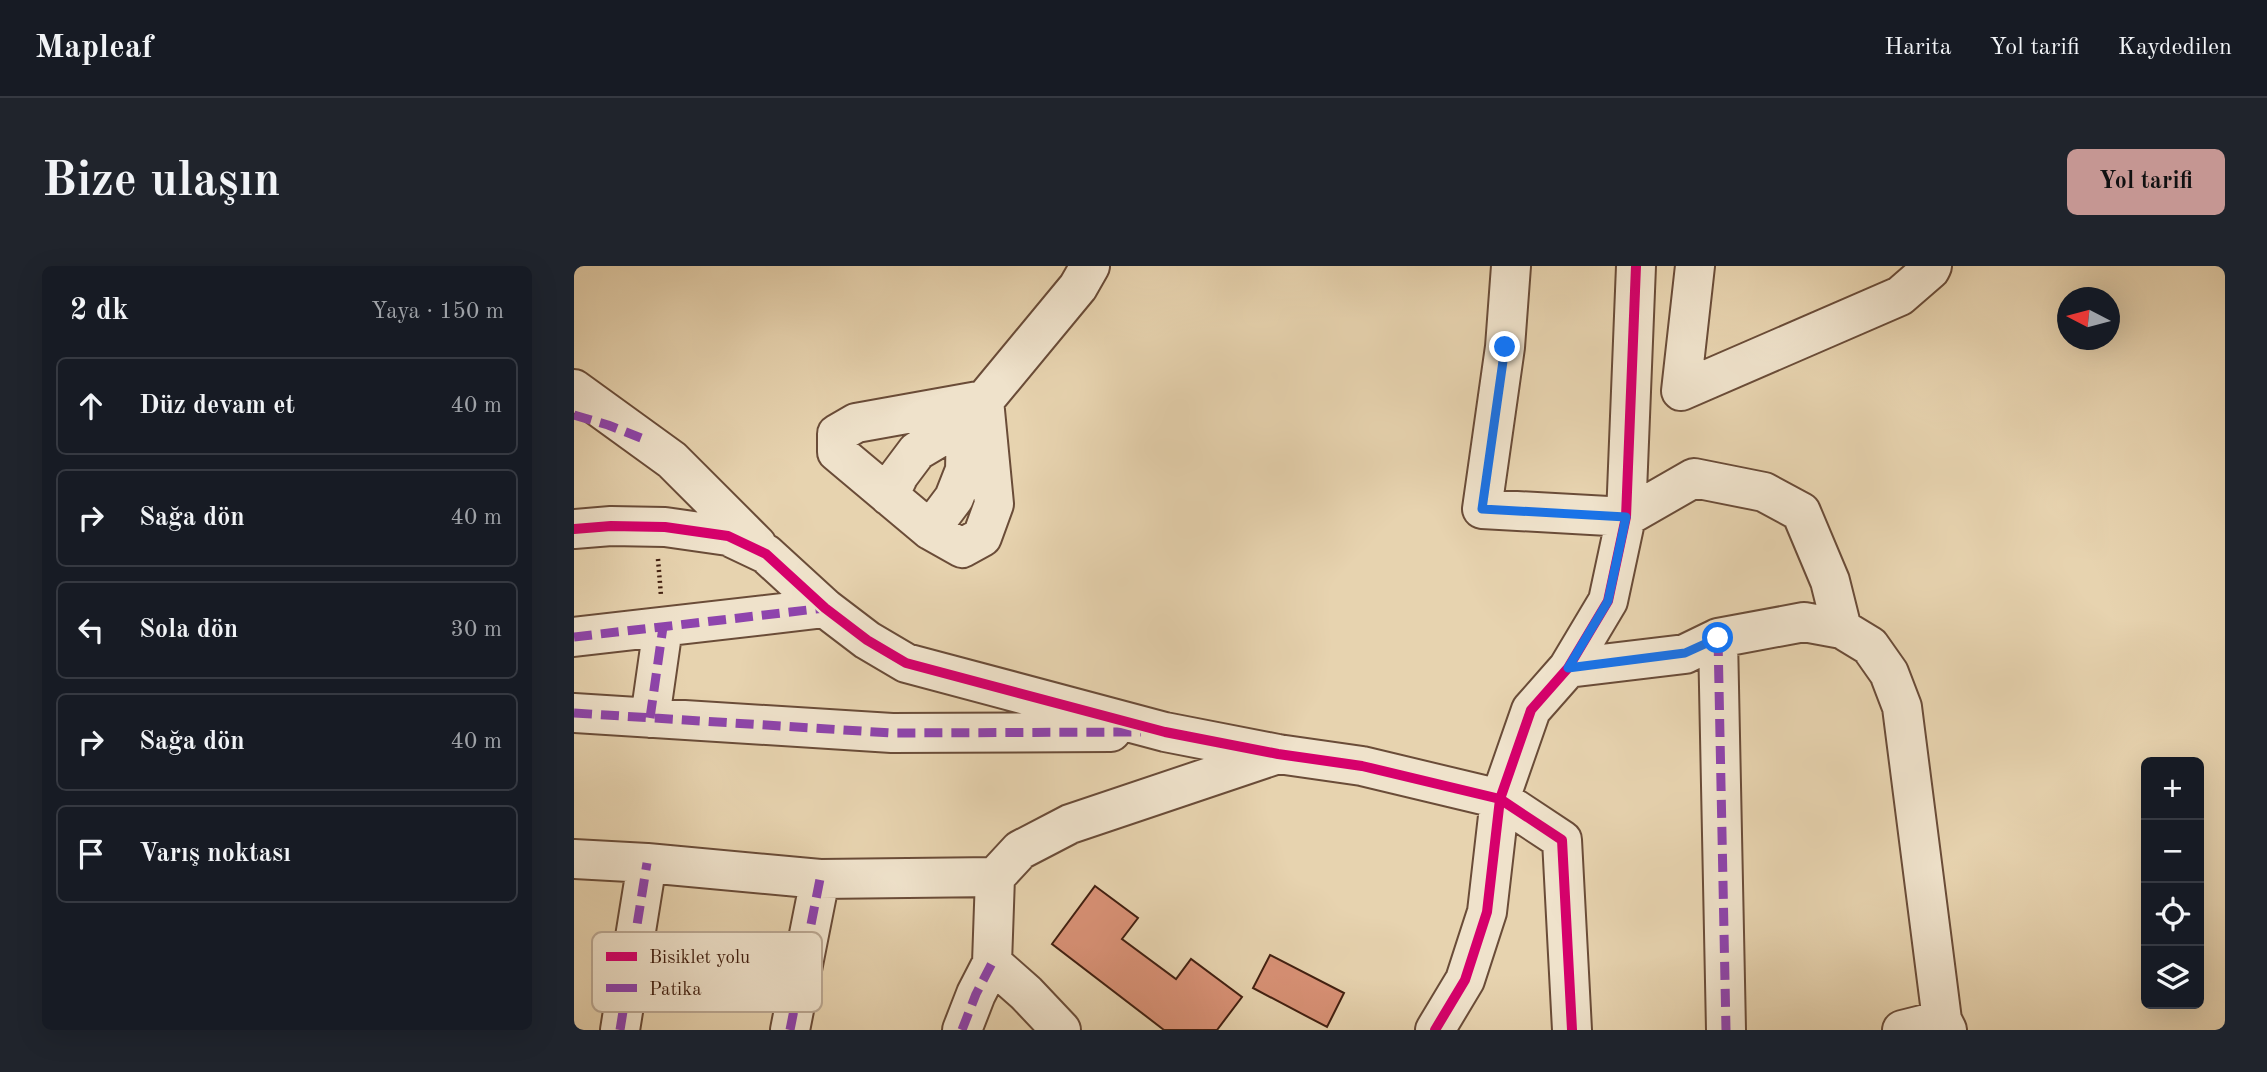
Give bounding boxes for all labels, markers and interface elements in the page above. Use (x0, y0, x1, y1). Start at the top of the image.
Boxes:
text: Mapleaf (35, 32, 153, 65)
text: Harita (1884, 36, 1952, 60)
text: Yol tarifi (1990, 36, 2080, 60)
text: Kaydedilen (2118, 36, 2232, 60)
button: Yol tarifi (2067, 149, 2225, 215)
text: Bize ulaşın (42, 158, 280, 207)
north arrow (2057, 287, 2120, 350)
text: 2 dk (70, 296, 129, 326)
text: Yaya · 150 m (371, 300, 504, 323)
route end (1489, 331, 1520, 362)
icon: ahead (72, 387, 110, 425)
text: Düz devam et (139, 393, 295, 419)
text: 40 m (451, 394, 502, 417)
icon: right (72, 499, 110, 537)
text: Sağa dön (139, 505, 245, 531)
text: 40 m (451, 506, 502, 529)
icon: left (72, 611, 110, 649)
text: Sola dön (139, 617, 238, 643)
text: 30 m (451, 618, 502, 641)
route start (1702, 622, 1733, 653)
icon: right (72, 723, 110, 761)
text: Sağa dön (139, 729, 245, 755)
text: 40 m (451, 730, 502, 753)
map controls (2141, 757, 2204, 1009)
button: + (2141, 757, 2204, 820)
button: − (2141, 820, 2204, 883)
icon: arrive (72, 835, 110, 873)
text: Varış noktası (139, 841, 291, 867)
button: locate (2141, 883, 2204, 946)
legend (592, 932, 822, 1012)
button: layers (2141, 946, 2204, 1009)
text: Bisiklet yolu (649, 949, 750, 968)
text: Patika (649, 981, 702, 1000)

